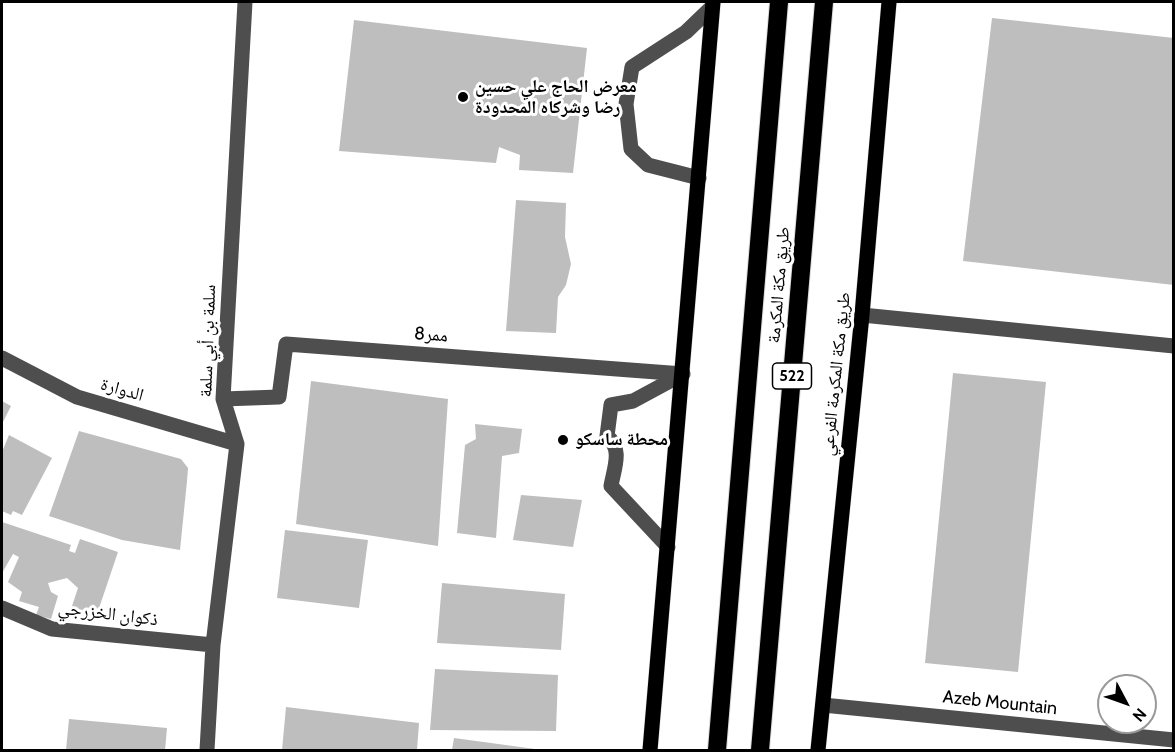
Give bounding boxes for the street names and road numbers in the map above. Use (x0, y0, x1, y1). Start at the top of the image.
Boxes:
street label: طريق مكة المكرمة (763, 226, 795, 344)
street label: سلمة بن أبي سلمة (195, 284, 221, 398)
street label: طريق مكة المكرمة الفرعي (817, 291, 855, 457)
street label: ممر8 (413, 323, 449, 347)
road number: 522 (772, 363, 812, 389)
street label: الدوارة (98, 374, 146, 406)
street label: ذكوان الخزرجي (57, 597, 159, 631)
street label: Azeb Mountain (942, 686, 1058, 720)

